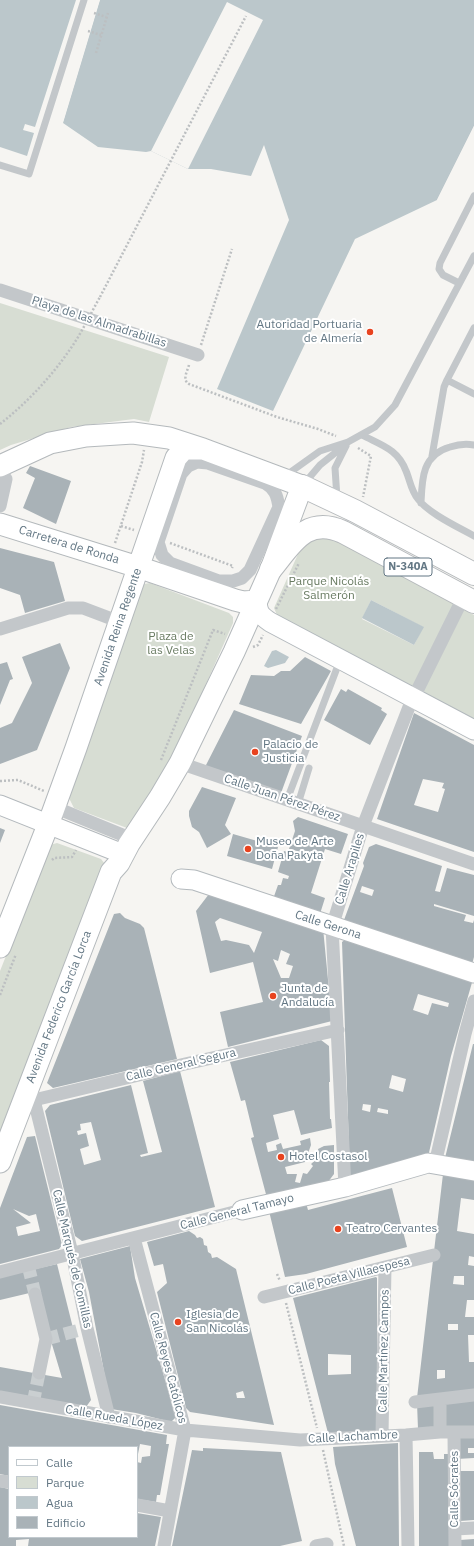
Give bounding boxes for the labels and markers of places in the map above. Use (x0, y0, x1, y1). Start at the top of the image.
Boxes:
place label: Autoridad Portuaria de Almería (257, 318, 362, 346)
marker: Autoridad Portuaria de Almería (365, 327, 375, 337)
place label: Palacio de Justicia (263, 738, 318, 766)
marker: Palacio de Justicia (250, 747, 260, 757)
place label: Museo de Arte Doña Pakyta (256, 835, 334, 863)
marker: Museo de Arte Doña Pakyta (243, 844, 253, 854)
place label: Junta de Andalucía (281, 982, 334, 1010)
marker: Junta de Andalucía (268, 991, 278, 1001)
place label: Hotel Costasol (289, 1150, 367, 1164)
marker: Hotel Costasol (276, 1152, 286, 1162)
place label: Teatro Cervantes (346, 1222, 437, 1236)
marker: Teatro Cervantes (333, 1224, 343, 1234)
place label: Iglesia de San Nicolás (186, 1308, 249, 1336)
marker: Iglesia de San Nicolás (173, 1317, 183, 1327)

